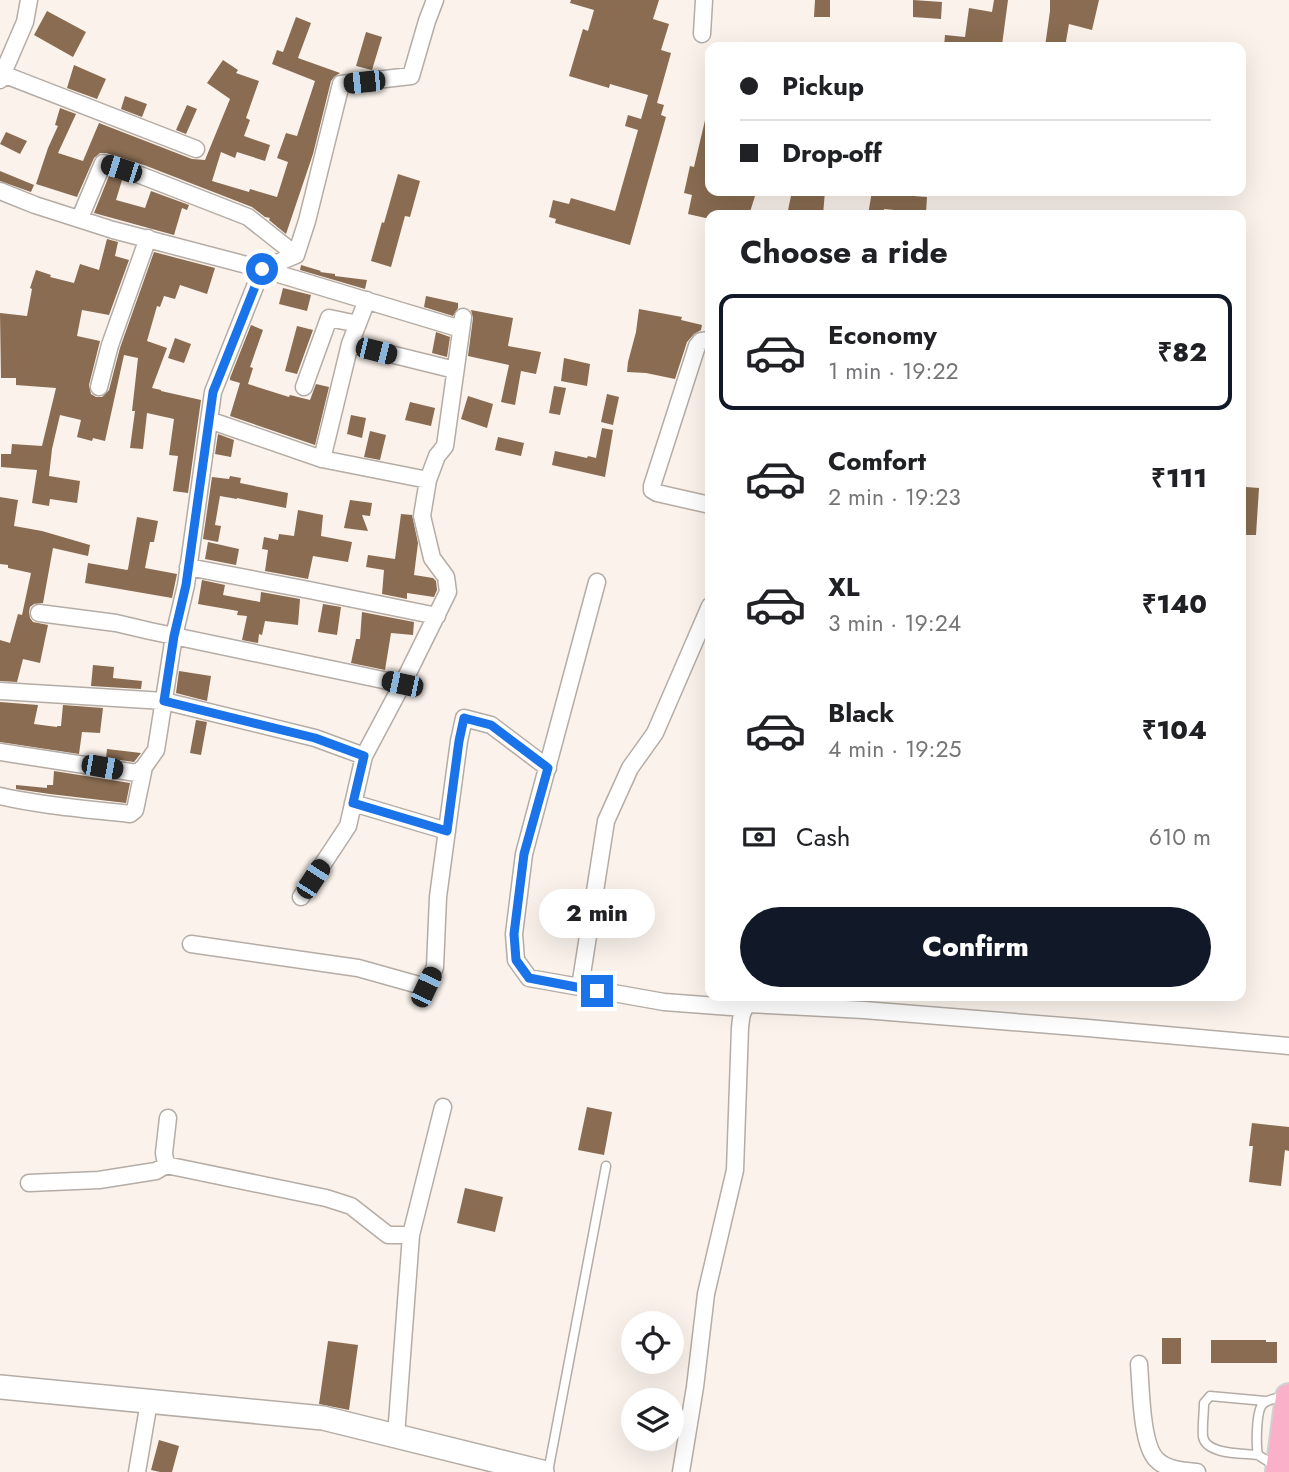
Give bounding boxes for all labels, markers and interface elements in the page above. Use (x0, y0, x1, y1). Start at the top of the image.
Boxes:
text: Pickup (782, 67, 864, 105)
car (343, 69, 386, 95)
text: Drop-off (782, 134, 882, 172)
car (98, 153, 145, 185)
text: Choose a ride (740, 229, 948, 275)
route start (246, 253, 278, 285)
text: Economy (828, 316, 937, 354)
icon: car (744, 321, 807, 384)
text: ₹82 (1157, 333, 1207, 371)
car (354, 336, 399, 366)
text: 1 min · 19:22 (828, 354, 959, 388)
text: Comfort (828, 442, 926, 480)
icon: car (744, 447, 807, 510)
text: ₹111 (1151, 459, 1207, 497)
text: 2 min · 19:23 (828, 480, 961, 514)
text: XL (828, 568, 860, 606)
icon: car (744, 573, 807, 636)
text: ₹140 (1142, 585, 1207, 623)
text: 3 min · 19:24 (828, 606, 961, 640)
car (380, 669, 425, 699)
text: Black (828, 694, 894, 732)
icon: car (744, 699, 807, 762)
text: ₹104 (1142, 711, 1207, 749)
text: 4 min · 19:25 (828, 732, 962, 766)
car (80, 753, 125, 781)
icon: cash (740, 818, 778, 856)
text: Cash (796, 818, 850, 856)
text: 610 m (1149, 820, 1211, 854)
car (293, 856, 334, 902)
callout: 2 min (539, 890, 655, 939)
text: 2 min (566, 896, 628, 930)
button: Confirm (740, 907, 1211, 987)
car (408, 964, 445, 1010)
route end (581, 975, 613, 1007)
map controls (621, 1311, 684, 1451)
button: locate (621, 1311, 684, 1374)
button: layers (621, 1388, 684, 1451)

